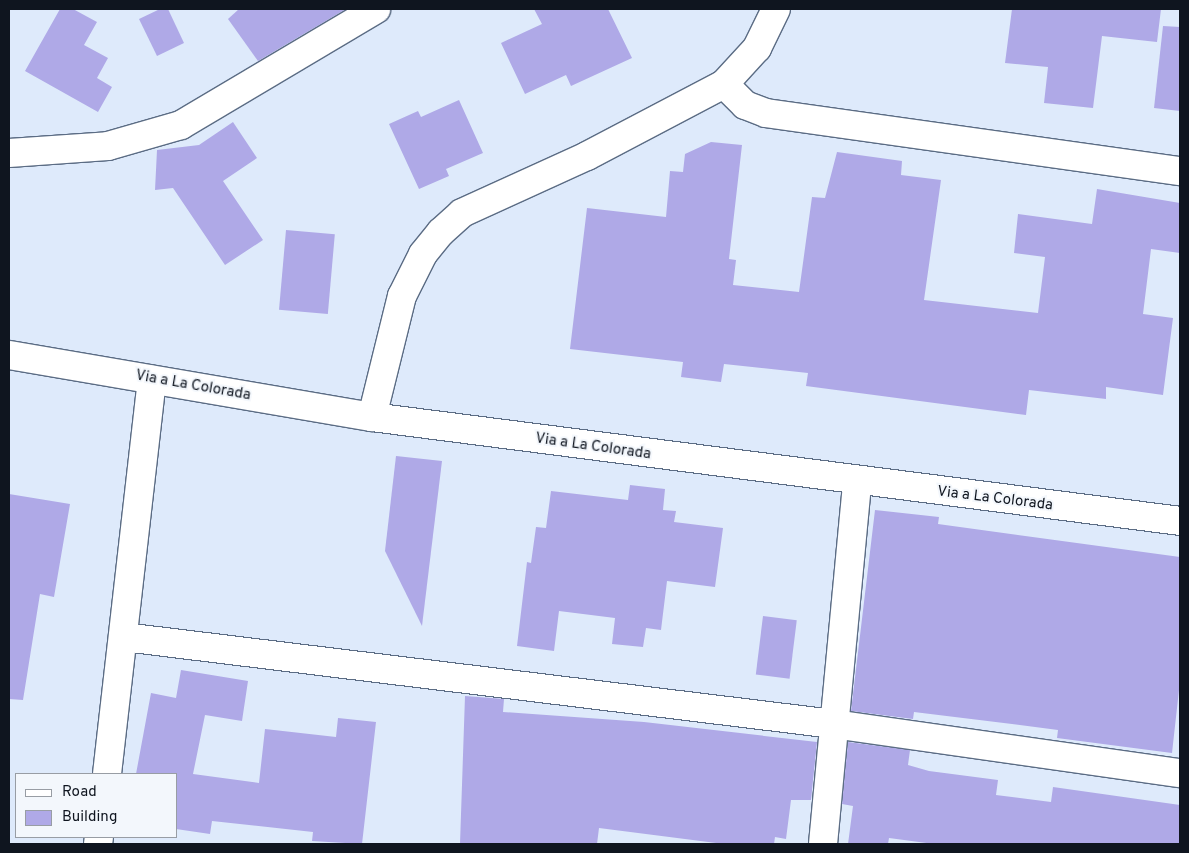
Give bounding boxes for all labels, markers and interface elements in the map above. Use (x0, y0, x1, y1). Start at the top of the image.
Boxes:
street label: Via a La Colorada (134, 367, 252, 405)
street label: Via a La Colorada (534, 430, 652, 464)
street label: Via a La Colorada (936, 483, 1054, 515)
legend (15, 773, 178, 838)
text: Road (62, 783, 97, 802)
text: Building (62, 808, 117, 827)

